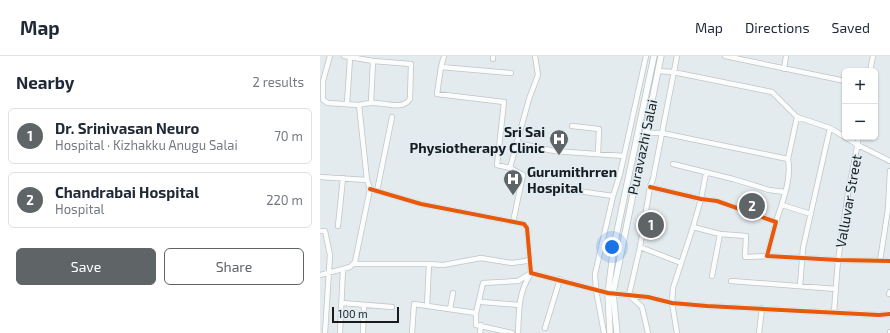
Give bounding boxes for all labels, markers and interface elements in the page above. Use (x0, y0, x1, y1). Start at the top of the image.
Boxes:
text: Map (20, 16, 60, 39)
text: Map (695, 19, 723, 36)
text: Directions (745, 19, 810, 36)
text: Saved (832, 19, 870, 36)
map controls (842, 68, 878, 140)
button: + (842, 68, 878, 104)
text: Nearby (16, 72, 74, 92)
text: 2 results (252, 74, 304, 90)
street label: Puravazhi Salai (624, 98, 660, 196)
button: − (842, 104, 878, 140)
text: Dr. Srinivasan Neuro (55, 119, 199, 137)
place label: Sri Sai Physiotherapy Clinic (410, 123, 545, 156)
text: 1 (27, 128, 33, 144)
text: 70 m (274, 128, 303, 144)
hospital icon: Sri Sai Physiotherapy Clinic (548, 128, 570, 156)
text: Hospital · Kizhakku Anugu Salai (55, 137, 238, 153)
street label: Valluvar Street (831, 153, 865, 249)
place label: Gurumithrren Hospital (527, 163, 617, 196)
hospital icon: Gurumithrren Hospital (502, 168, 524, 196)
text: Chandrabai Hospital (55, 183, 199, 201)
pin: 2 (739, 191, 765, 221)
text: 2 (26, 192, 34, 208)
text: 220 m (266, 192, 303, 208)
text: Hospital (55, 201, 104, 217)
pin: 1 (638, 210, 664, 240)
your location (602, 237, 622, 257)
button: Save (16, 248, 156, 285)
button: Share (164, 248, 304, 285)
scale bar (332, 305, 399, 324)
text: 100 m (338, 307, 368, 320)

